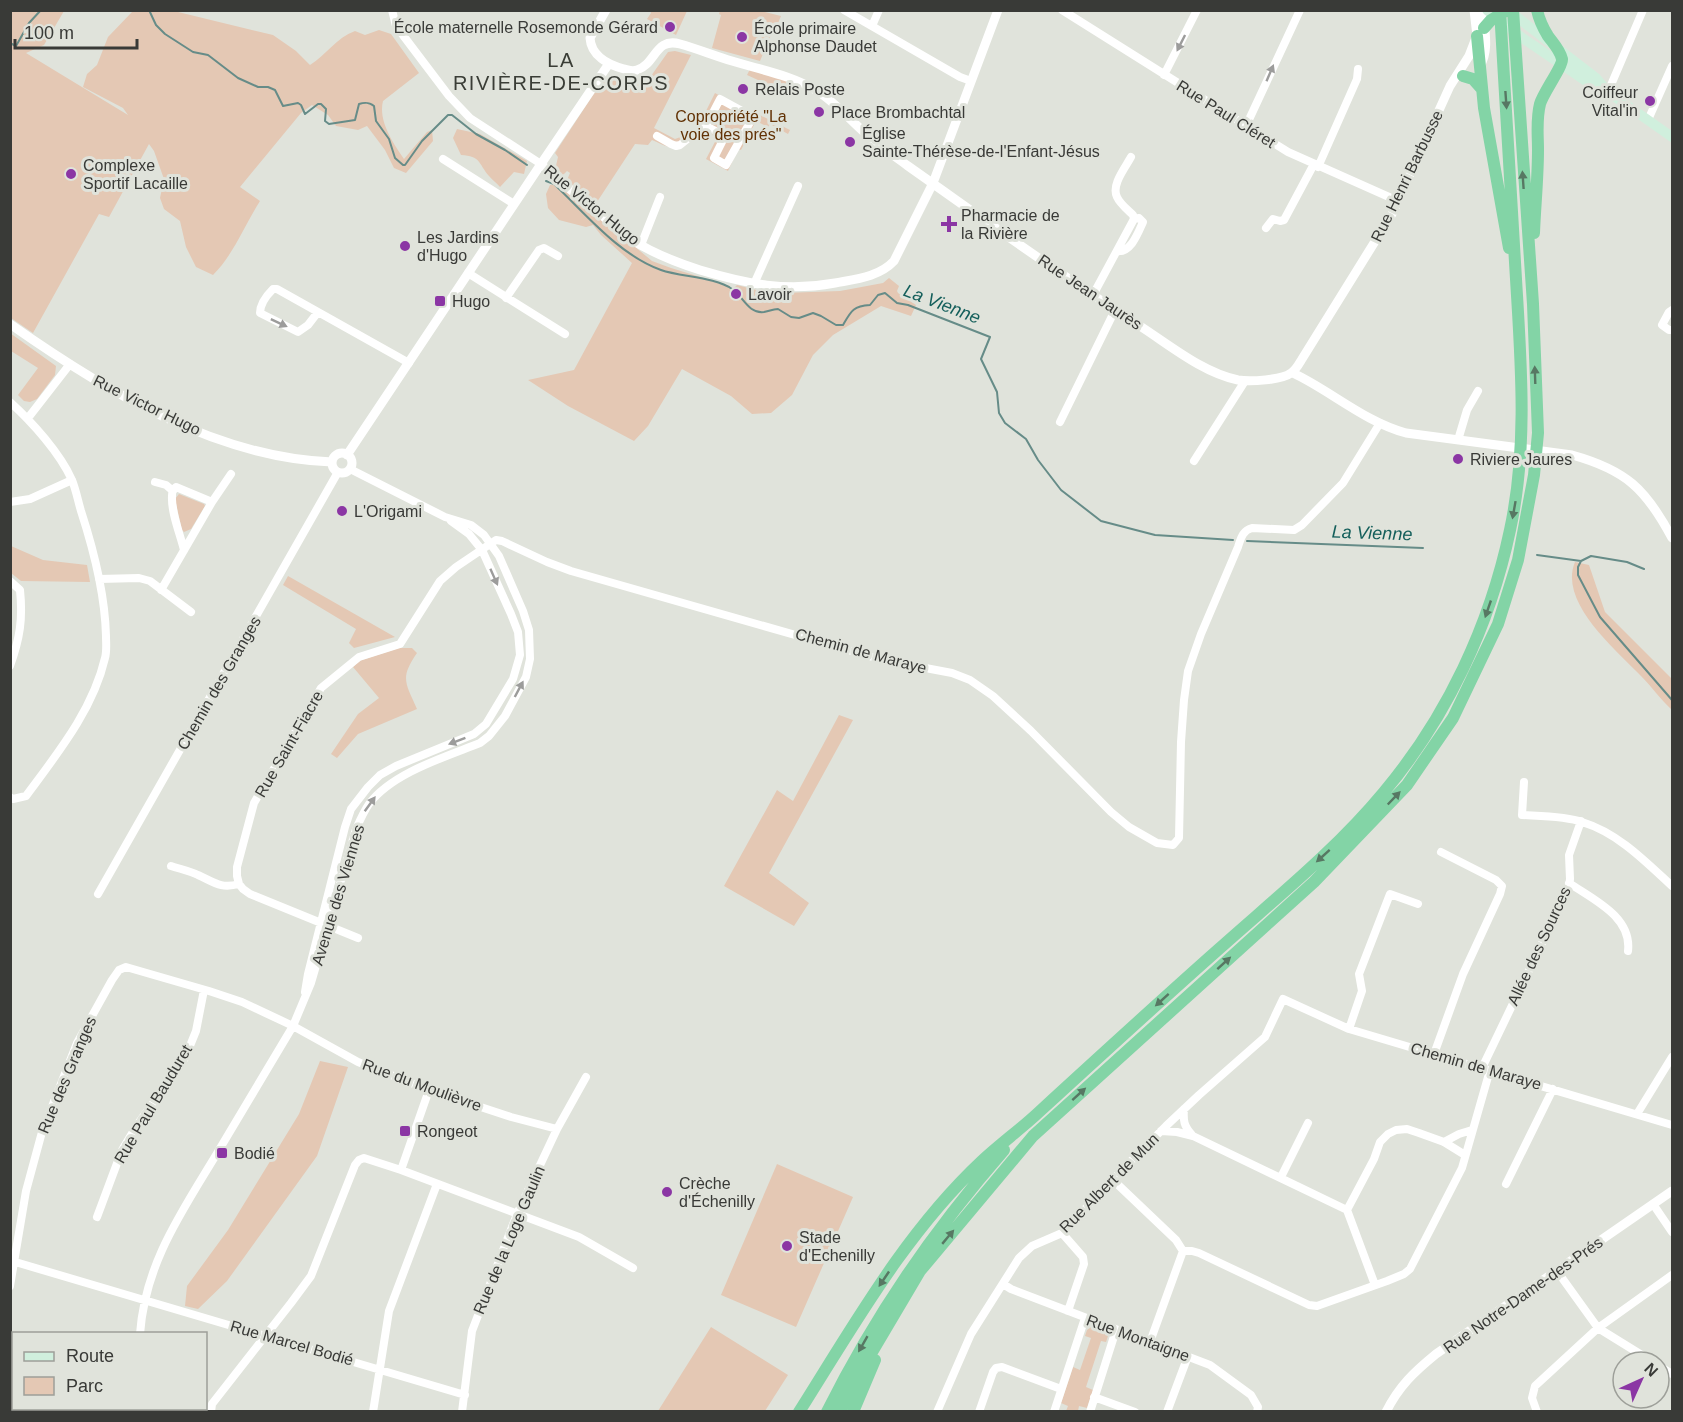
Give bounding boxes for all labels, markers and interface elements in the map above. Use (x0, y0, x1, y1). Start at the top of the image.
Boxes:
scale bar (15, 12, 136, 50)
place label: École maternelle Rosemonde Gérard (394, 18, 658, 36)
place label: École primaire Alphonse Daudet (754, 19, 877, 55)
marker: École maternelle Rosemonde Gérard (663, 20, 677, 34)
text: 100 m (24, 23, 74, 43)
marker: École primaire Alphonse Daudet (735, 30, 749, 44)
one-way arrow (1176, 35, 1186, 52)
district label: LA RIVIÈRE-DE-CORPS (453, 49, 669, 94)
one-way arrow (1266, 64, 1275, 81)
street label: Rue Paul Cléret (1174, 77, 1279, 151)
place label: Relais Poste (755, 81, 845, 98)
marker: Relais Poste (736, 82, 750, 96)
place label: Coiffeur Vital'in (1582, 84, 1639, 119)
one-way arrow (1501, 90, 1510, 109)
marker: Coiffeur Vital'in (1643, 94, 1657, 108)
place label: Place Brombachtal (831, 104, 965, 121)
marker: Place Brombachtal (812, 105, 826, 119)
street label: Rue Henri Barbusse (1368, 107, 1446, 244)
park label: Copropriété "La voie des prés" (675, 108, 787, 143)
place label: Église Sainte-Thérèse-de-l'Enfant-Jésus (862, 124, 1100, 160)
marker: Église Sainte-Thérèse-de-l'Enfant-Jésus (843, 135, 857, 149)
place label: Complexe Sportif Lacaille (83, 157, 188, 192)
street label: Rue Victor Hugo (541, 162, 643, 249)
marker: Complexe Sportif Lacaille (64, 167, 78, 181)
one-way arrow (1519, 170, 1528, 189)
place label: Pharmacie de la Rivière (961, 207, 1060, 242)
marker: Pharmacie de la Rivière (942, 217, 956, 231)
place label: Les Jardins d'Hugo (417, 229, 499, 264)
marker: Les Jardins d'Hugo (398, 239, 412, 253)
street label: Rue Jean Jaurès (1035, 251, 1145, 333)
water label: La Vienne (901, 280, 983, 328)
place label: Lavoir (748, 286, 792, 303)
marker: Lavoir (729, 287, 743, 301)
place label: Hugo (452, 293, 490, 310)
marker: Hugo (433, 294, 447, 308)
one-way arrow (271, 318, 288, 327)
one-way arrow (1531, 365, 1540, 384)
street label: Rue Victor Hugo (91, 372, 203, 438)
place label: Riviere Jaures (1470, 451, 1572, 468)
marker: Riviere Jaures (1451, 452, 1465, 466)
one-way arrow (1509, 501, 1518, 520)
place label: L'Origami (354, 503, 422, 520)
marker: L'Origami (335, 504, 349, 518)
water label: La Vienne (1331, 522, 1413, 544)
one-way arrow (490, 568, 499, 585)
one-way arrow (1483, 600, 1492, 618)
street label: Chemin des Granges (174, 613, 264, 753)
street label: Chemin de Maraye (794, 625, 929, 677)
one-way arrow (514, 681, 524, 698)
street label: Rue Saint-Fiacre (252, 688, 326, 800)
one-way arrow (447, 736, 465, 746)
one-way arrow (1387, 791, 1401, 806)
one-way arrow (364, 796, 376, 812)
street label: Avenue des Viennes (308, 823, 368, 967)
one-way arrow (1316, 849, 1331, 862)
street label: Allée des Sources (1504, 884, 1574, 1008)
one-way arrow (1216, 957, 1231, 970)
one-way arrow (1155, 993, 1170, 1006)
street label: Rue des Granges (35, 1014, 99, 1136)
street label: Chemin de Maraye (1409, 1039, 1543, 1093)
street label: Rue Paul Bauduret (111, 1041, 195, 1166)
street label: Rue du Moulièvre (360, 1056, 484, 1114)
one-way arrow (1071, 1088, 1086, 1101)
place label: Rongeot (417, 1123, 478, 1140)
marker: Rongeot (398, 1124, 412, 1138)
street label: Rue Albert de Mun (1056, 1130, 1162, 1236)
place label: Bodié (234, 1145, 275, 1162)
marker: Bodié (215, 1146, 229, 1160)
street label: Rue de la Loge Gaulin (470, 1163, 548, 1317)
place label: Crèche d'Échenilly (679, 1175, 755, 1210)
marker: Crèche d'Échenilly (660, 1185, 674, 1199)
place label: Stade d'Echenilly (799, 1229, 875, 1264)
one-way arrow (941, 1230, 954, 1245)
street label: Rue Notre-Dame-des-Prés (1440, 1233, 1606, 1357)
marker: Stade d'Echenilly (780, 1239, 794, 1253)
one-way arrow (879, 1271, 890, 1287)
street label: Rue Montaigne (1084, 1311, 1192, 1365)
street label: Rue Marcel Bodié (229, 1317, 356, 1369)
legend (12, 1332, 207, 1410)
one-way arrow (858, 1336, 868, 1353)
text: Route (66, 1346, 114, 1366)
north arrow (1611, 1350, 1671, 1410)
text: N (1641, 1360, 1661, 1380)
text: Parc (66, 1376, 103, 1396)

